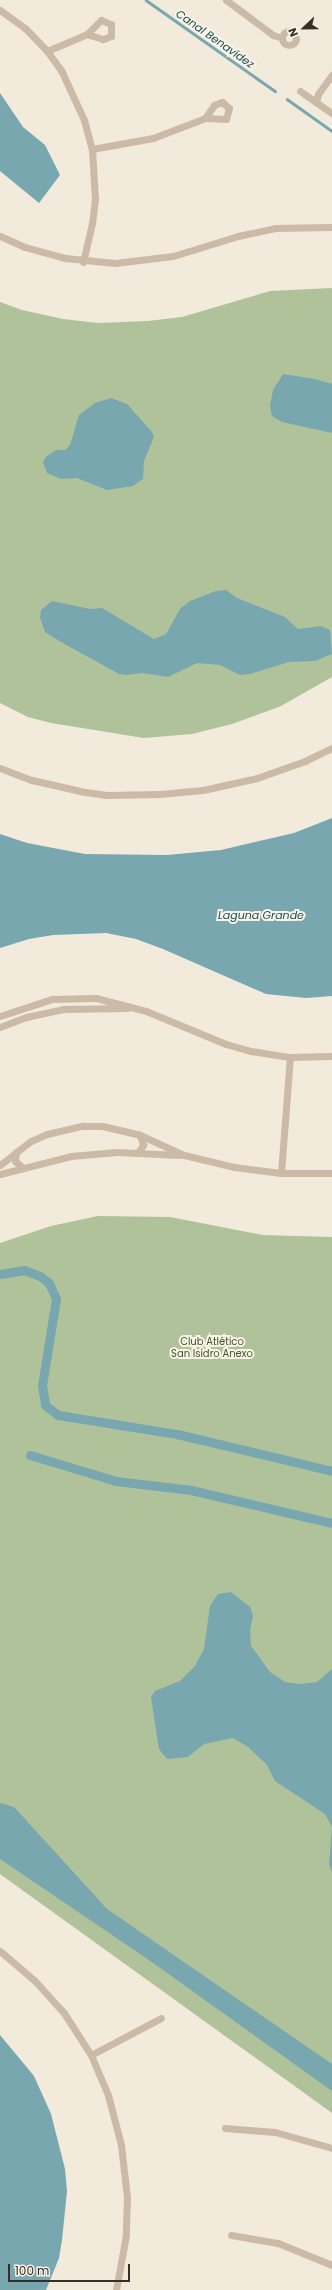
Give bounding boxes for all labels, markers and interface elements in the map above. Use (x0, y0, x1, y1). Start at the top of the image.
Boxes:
water label: Canal Benavídez (173, 7, 257, 71)
north arrow (284, 8, 324, 48)
text: N (284, 26, 302, 39)
water label: Laguna Grande (218, 908, 304, 922)
park label: Club Atlético San Isidro Anexo (171, 1335, 253, 1358)
scale bar (10, 2256, 132, 2282)
text: 100 m (15, 2262, 49, 2279)

